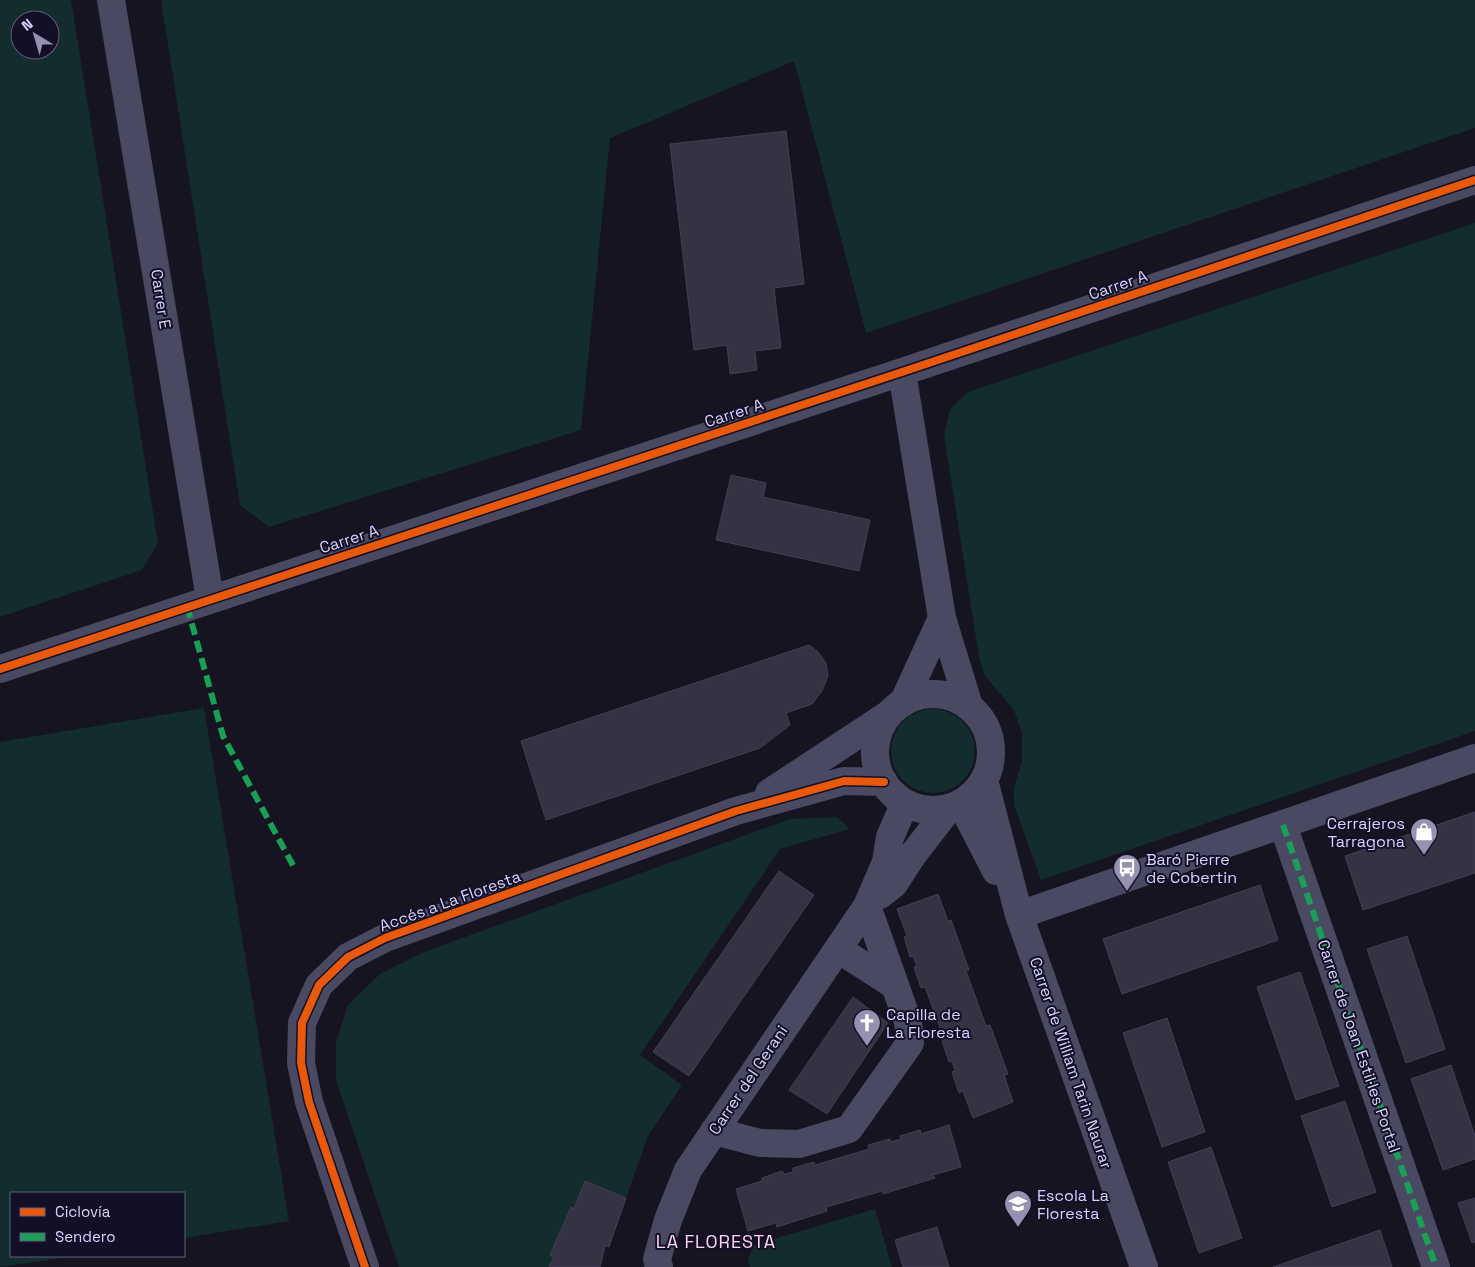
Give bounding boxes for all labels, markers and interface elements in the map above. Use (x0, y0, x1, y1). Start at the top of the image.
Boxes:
north arrow (10, 10, 60, 60)
text: N (18, 15, 36, 35)
street label: Carrer A (1086, 265, 1150, 305)
street label: Carrer E (146, 268, 176, 330)
street label: Carrer A (702, 394, 766, 432)
street label: Carrer A (317, 520, 381, 558)
place label: Cerrajeros Tarragona (1327, 813, 1405, 852)
shop icon: Cerrajeros Tarragona (1409, 817, 1439, 856)
place label: Baró Pierre de Cobertin (1146, 849, 1237, 888)
bus stop icon: Baró Pierre de Cobertin (1112, 853, 1142, 892)
street label: Accés a La Floresta (376, 866, 524, 936)
street label: Carrer de Joan Estil·les Portal (1313, 937, 1405, 1155)
street label: Carrer de William Tarin Naurar (1025, 954, 1117, 1172)
place label: Capilla de La Floresta (886, 1004, 970, 1043)
church icon: Capilla de La Floresta (852, 1008, 882, 1047)
street label: Carrer del Gerani (704, 1021, 792, 1139)
place label: Escola La Floresta (1037, 1185, 1109, 1224)
school or university icon: Escola La Floresta (1003, 1189, 1033, 1228)
legend (10, 1192, 185, 1257)
text: Ciclovía (55, 1202, 111, 1221)
text: Sendero (55, 1227, 115, 1246)
district label: LA FLORESTA (656, 1230, 776, 1253)

